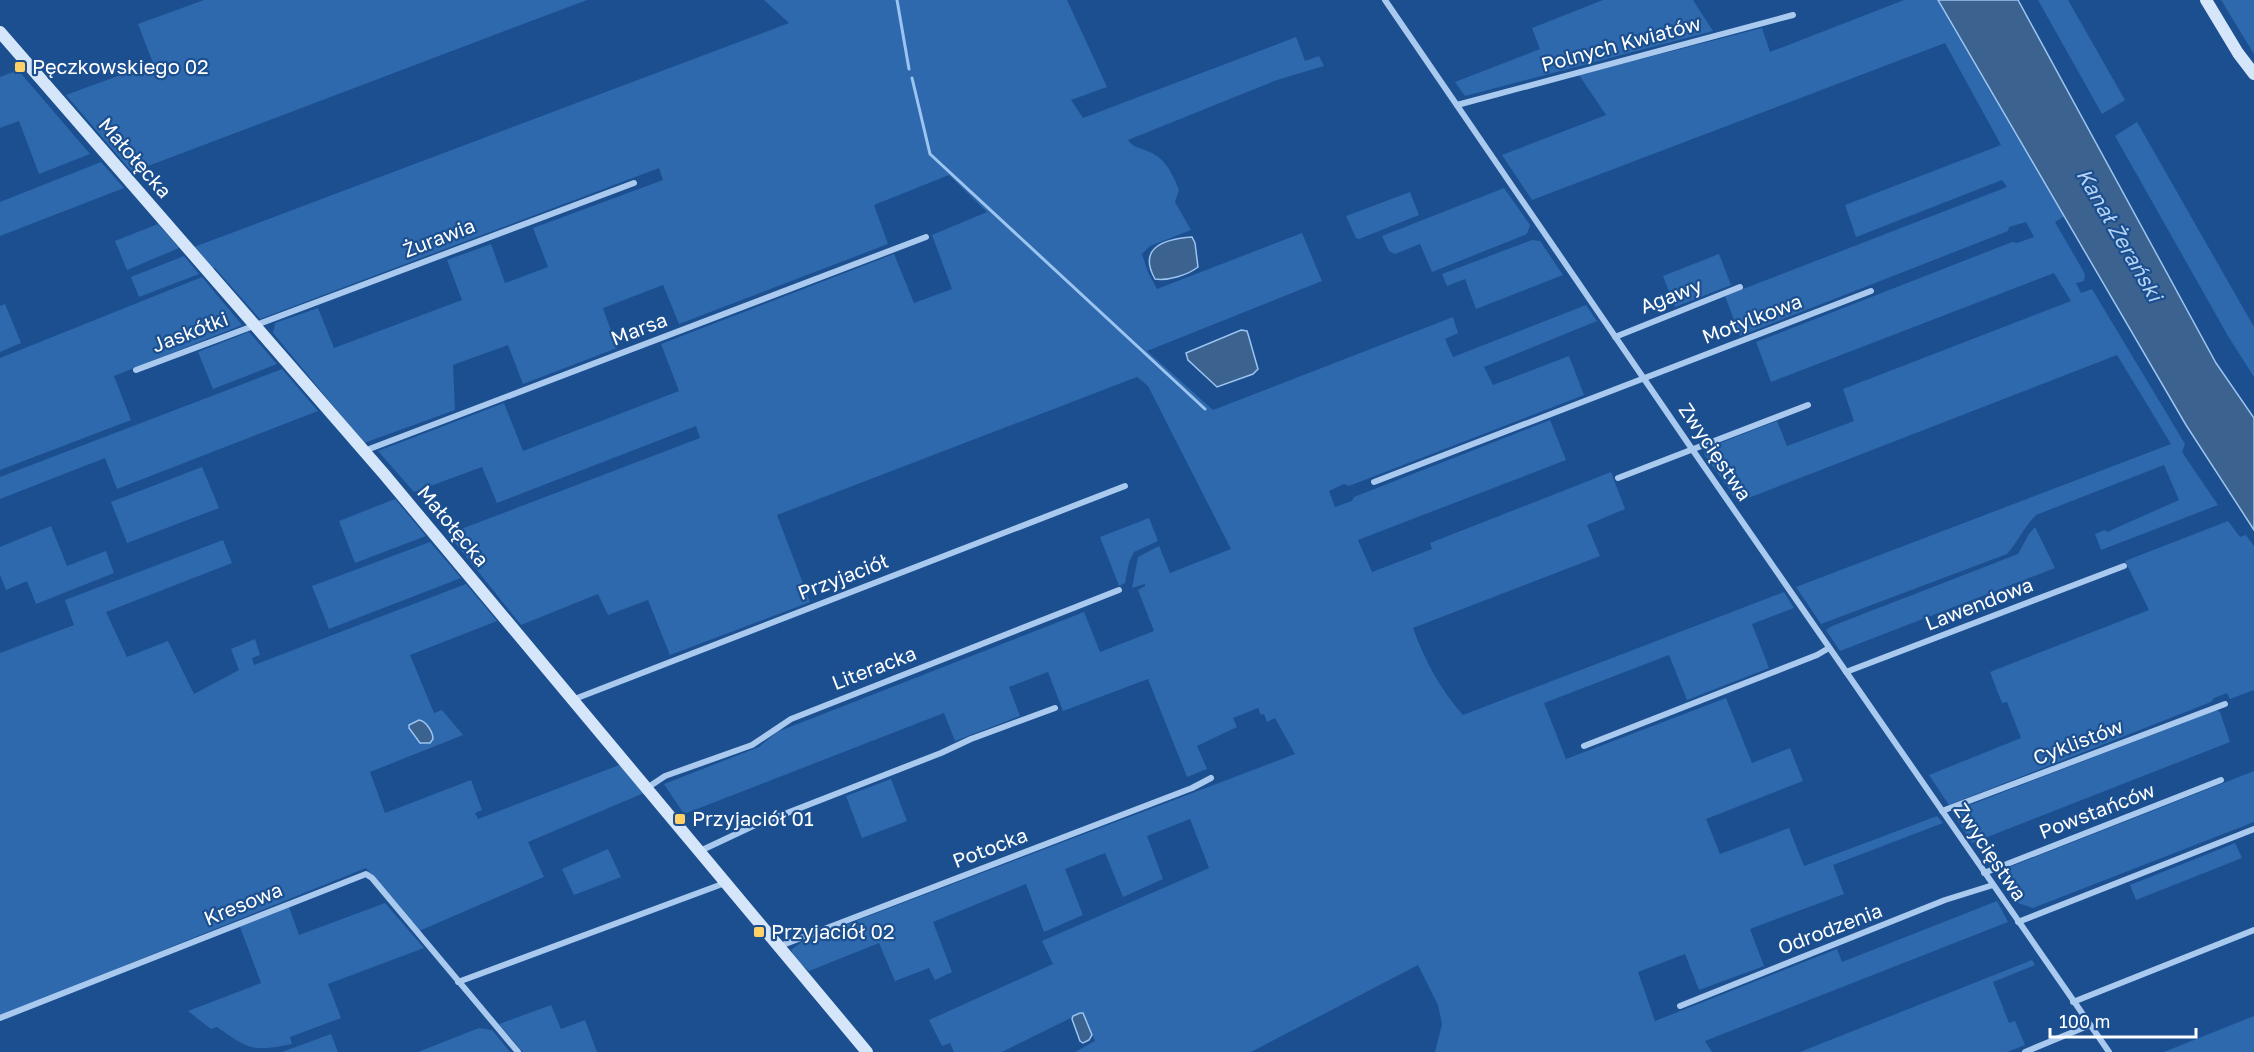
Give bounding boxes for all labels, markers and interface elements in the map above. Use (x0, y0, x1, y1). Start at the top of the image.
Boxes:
street label: Polnych Kwiatów (1538, 10, 1703, 76)
place label: Pęczkowskiego 02 (32, 54, 209, 78)
marker: Pęczkowskiego 02 (13, 60, 27, 74)
street label: Małołęcka (94, 112, 177, 203)
water label: Kanał Żerański (2071, 163, 2170, 308)
street label: Żurawia (399, 212, 478, 262)
street label: Agawy (1636, 272, 1705, 318)
street label: Motylkowa (1698, 288, 1805, 348)
street label: Jaskółki (148, 306, 231, 357)
street label: Marsa (607, 306, 670, 350)
street label: Zwycięstwa (1674, 398, 1757, 505)
street label: Małołęcka (413, 480, 495, 571)
street label: Przyjaciół (794, 548, 891, 604)
street label: Lawendowa (1921, 571, 2036, 635)
street label: Literacka (828, 640, 919, 694)
street label: Cyklistów (2029, 713, 2126, 769)
street label: Powstańców (2035, 777, 2158, 843)
street label: Zwycięstwa (1949, 798, 2032, 905)
place label: Przyjaciół 01 (692, 806, 814, 830)
marker: Przyjaciół 01 (673, 812, 687, 826)
street label: Potocka (949, 822, 1030, 872)
street label: Kresowa (200, 876, 285, 930)
street label: Odrodzenia (1774, 897, 1885, 959)
place label: Przyjaciół 02 (771, 919, 895, 943)
marker: Przyjaciół 02 (752, 925, 766, 939)
scale bar (2050, 1001, 2196, 1039)
text: 100 m (2059, 1010, 2110, 1032)

